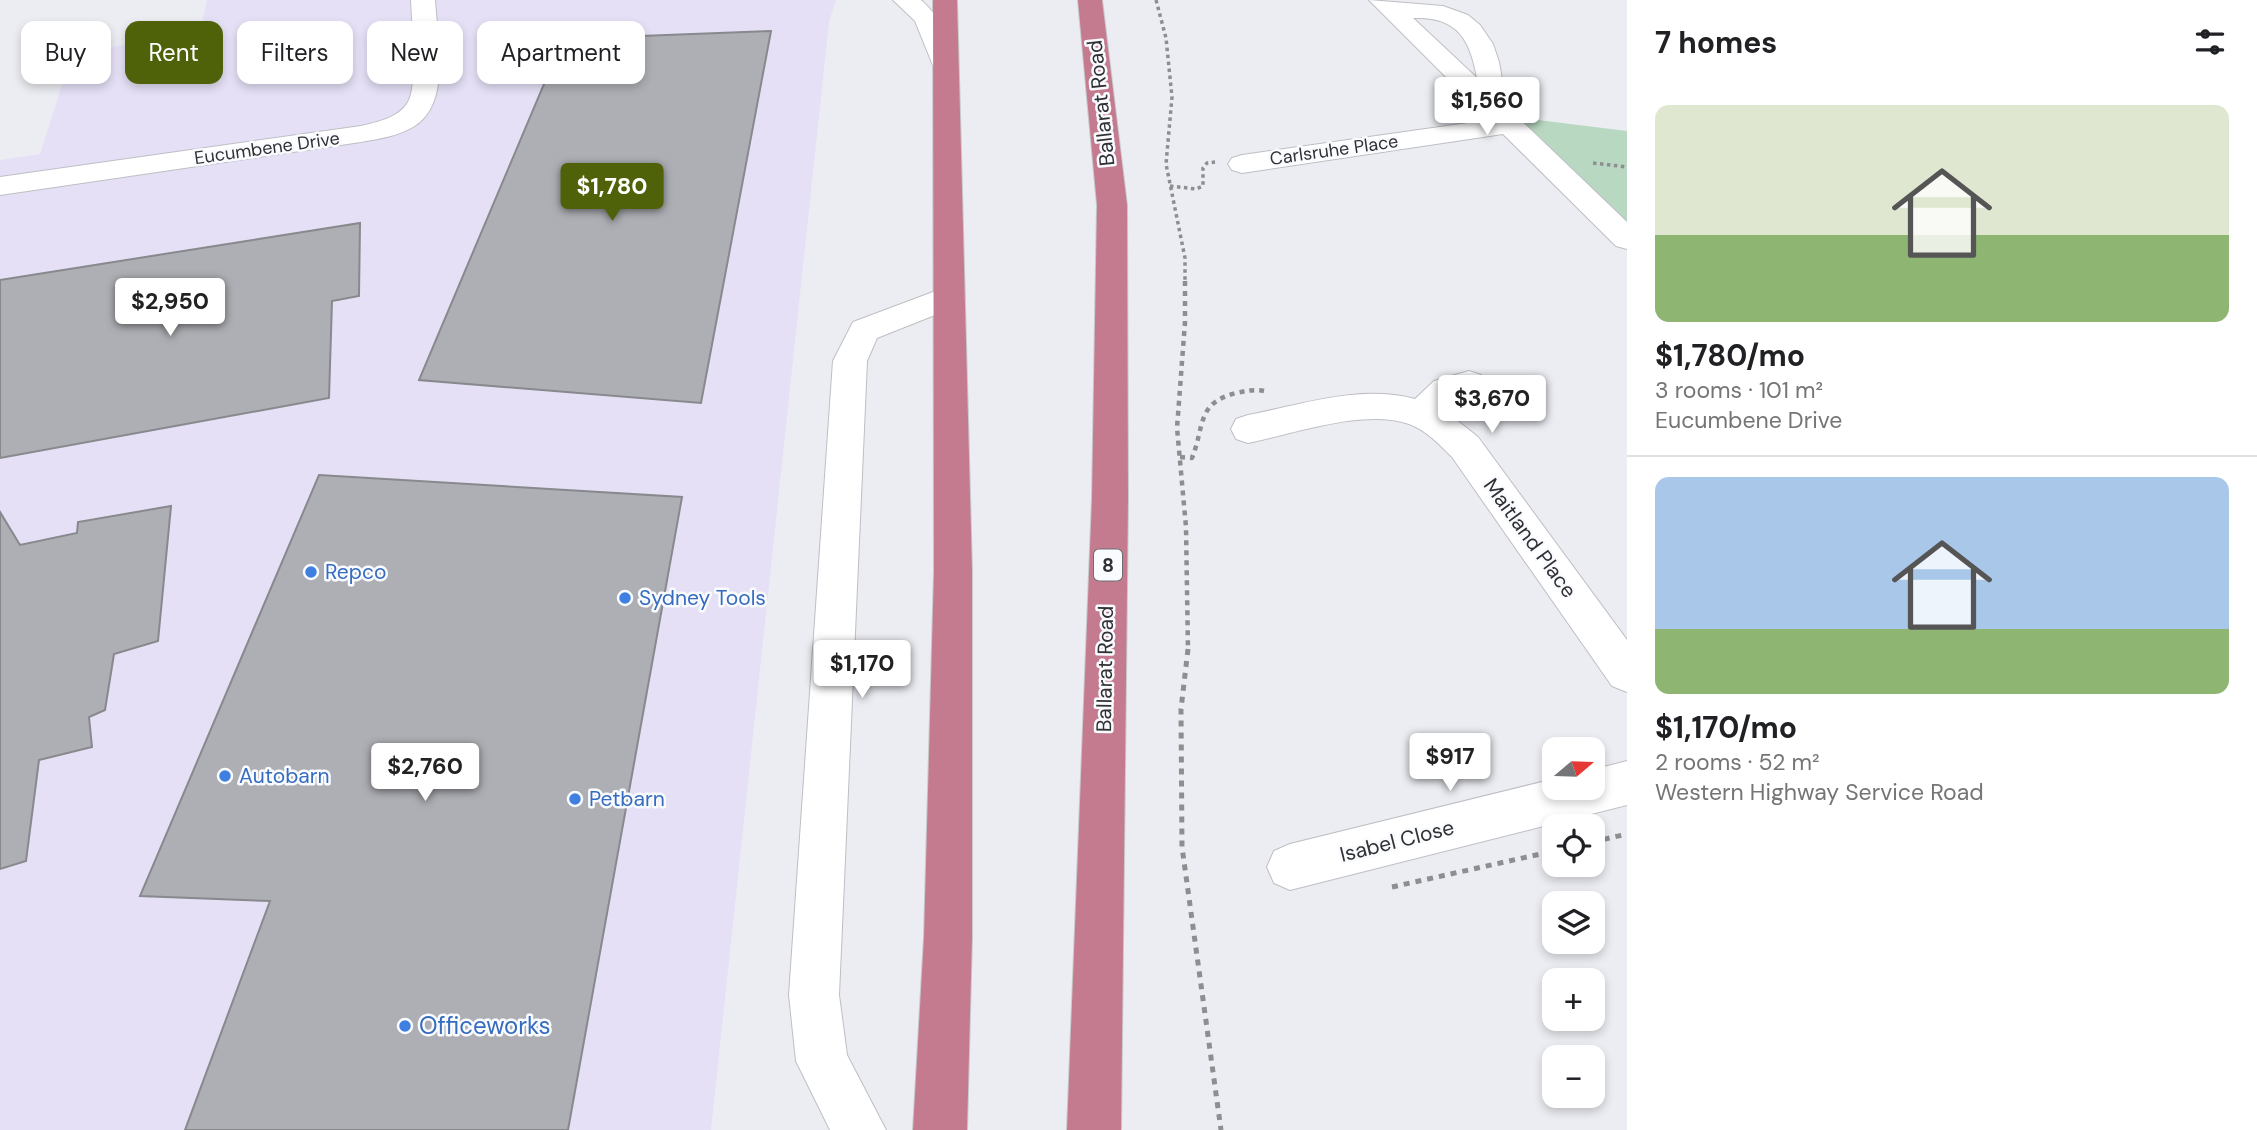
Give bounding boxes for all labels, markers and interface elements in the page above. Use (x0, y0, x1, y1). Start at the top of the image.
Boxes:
chip: Buy (21, 21, 111, 84)
chip: Rent (125, 21, 223, 84)
chip: Filters (237, 21, 353, 84)
chip: New (367, 21, 463, 84)
chip: Apartment (477, 21, 645, 84)
text: 7 homes (1655, 23, 1777, 62)
icon: filters (2191, 23, 2229, 61)
street label: Ballarat Road (1080, 39, 1122, 167)
pin: $1,560 (1430, 78, 1544, 137)
text: $1,560 (1450, 85, 1524, 115)
street label: Eucumbene Drive (193, 126, 341, 170)
street label: Carlsruhe Place (1268, 129, 1400, 171)
icon: home (1879, 150, 2005, 276)
pin: $1,780 (555, 164, 669, 223)
text: $1,780 (577, 171, 647, 201)
pin: $2,950 (113, 278, 227, 338)
text: $2,950 (131, 286, 209, 316)
text: $1,780/mo (1655, 336, 1805, 375)
text: 3 rooms · 101 m² (1655, 375, 1823, 405)
pin: $3,670 (1435, 376, 1549, 435)
text: $3,670 (1454, 383, 1530, 413)
text: Eucumbene Drive (1655, 405, 1842, 435)
street label: Maitland Place (1477, 473, 1583, 604)
icon: home (1879, 522, 2005, 648)
road number: 8 (1094, 550, 1122, 580)
place label: Repco (325, 558, 386, 586)
marker: Repco (303, 564, 319, 580)
place label: Sydney Tools (639, 584, 766, 612)
marker: Sydney Tools (617, 590, 633, 606)
street label: Ballarat Road (1090, 606, 1120, 732)
pin: $1,170 (805, 640, 919, 700)
text: $1,170 (830, 648, 894, 678)
text: $1,170/mo (1655, 708, 1797, 747)
pin: $917 (1409, 734, 1491, 793)
north arrow (1542, 737, 1605, 800)
map controls (1542, 737, 1605, 1108)
text: $917 (1425, 741, 1475, 771)
pin: $2,760 (368, 744, 482, 803)
text: 2 rooms · 52 m² (1655, 747, 1820, 777)
text: $2,760 (387, 751, 463, 781)
place label: Autobarn (239, 762, 330, 790)
marker: Autobarn (217, 768, 233, 784)
text: Western Highway Service Road (1655, 777, 1984, 807)
place label: Petbarn (589, 785, 665, 813)
marker: Petbarn (567, 791, 583, 807)
street label: Isabel Close (1337, 813, 1457, 869)
button: locate (1542, 814, 1605, 877)
button: layers (1542, 891, 1605, 954)
button: + (1542, 968, 1605, 1031)
place label: Officeworks (419, 1010, 551, 1041)
marker: Officeworks (397, 1018, 413, 1034)
button: − (1542, 1045, 1605, 1108)

